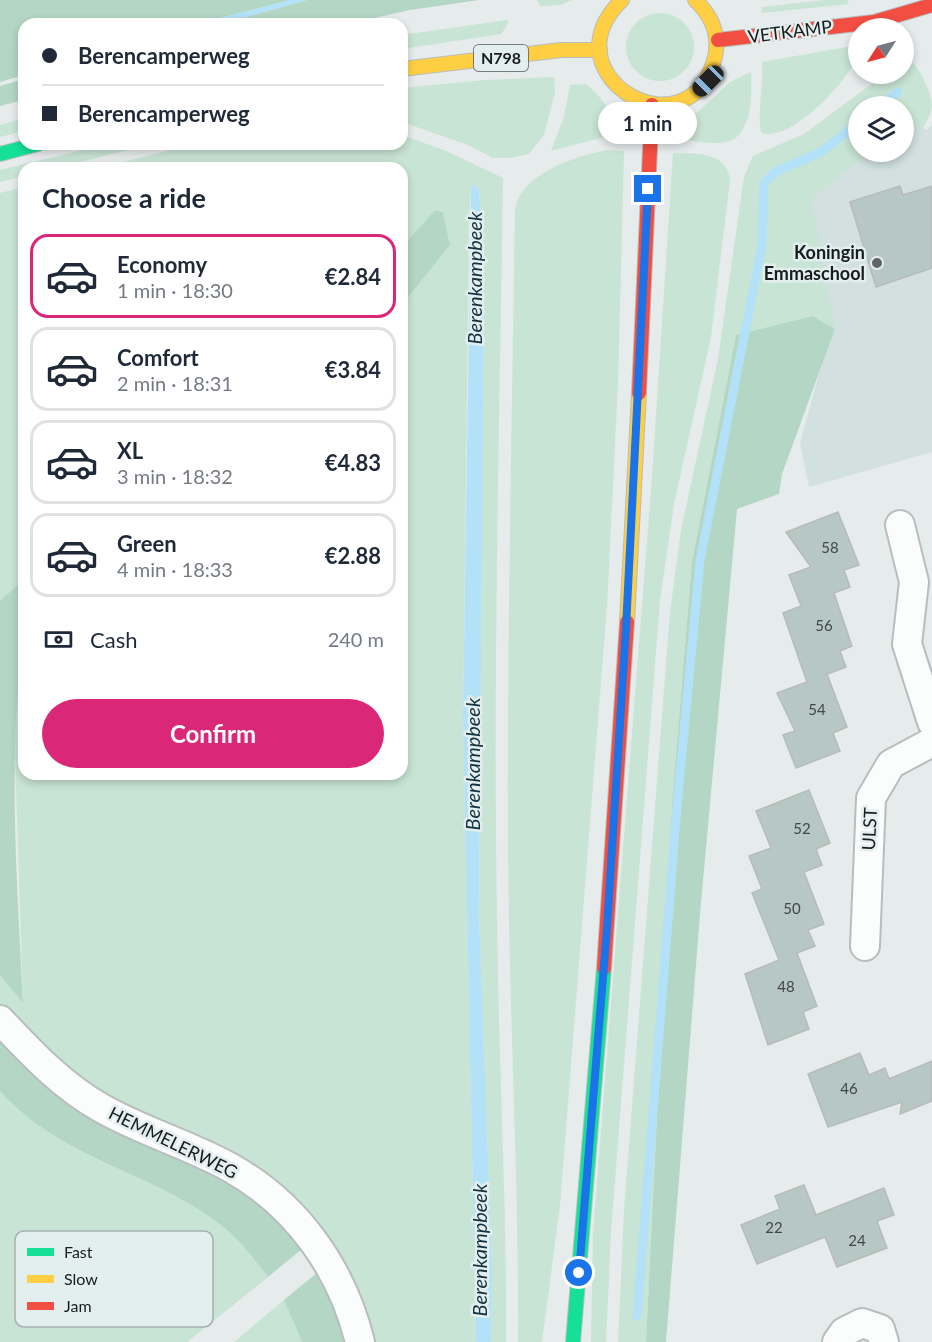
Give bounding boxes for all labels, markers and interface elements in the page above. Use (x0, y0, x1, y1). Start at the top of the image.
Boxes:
street label: VETKAMP (746, 15, 834, 47)
north arrow (848, 18, 914, 84)
map controls (848, 18, 914, 162)
text: Berencamperweg (78, 42, 250, 69)
road number: N798 (474, 45, 528, 71)
car (689, 62, 727, 100)
button: layers (848, 96, 914, 162)
text: Berencamperweg (78, 100, 250, 127)
callout: 1 min (598, 102, 698, 144)
text: 1 min (623, 111, 672, 135)
route end (634, 175, 661, 202)
text: Choose a ride (42, 181, 206, 214)
water label: Berenkampbeek (462, 211, 486, 344)
place label: Koningin Emmaschool (764, 241, 865, 284)
icon: car (45, 249, 99, 303)
text: Economy (117, 251, 207, 278)
marker: Koningin Emmaschool (870, 256, 884, 270)
text: €2.84 (325, 263, 381, 290)
text: 1 min · 18:30 (117, 278, 233, 302)
icon: car (45, 342, 99, 396)
text: Comfort (117, 344, 199, 371)
text: €3.84 (325, 356, 381, 383)
text: 2 min · 18:31 (117, 371, 233, 395)
icon: car (45, 435, 99, 489)
text: XL (117, 437, 143, 464)
text: €4.83 (325, 449, 381, 476)
text: 3 min · 18:32 (117, 464, 233, 488)
icon: car (45, 528, 99, 582)
text: Green (117, 530, 177, 557)
house number: 58 (821, 538, 839, 556)
text: €2.88 (325, 542, 381, 569)
text: 4 min · 18:33 (117, 557, 233, 581)
house number: 56 (815, 616, 833, 634)
icon: cash (42, 623, 75, 656)
text: Cash (90, 626, 137, 653)
text: 240 m (328, 627, 384, 651)
water label: Berenkampbeek (460, 697, 484, 830)
button: Confirm (42, 699, 384, 768)
house number: 54 (808, 700, 826, 718)
street label: ULST (857, 807, 881, 851)
house number: 52 (793, 819, 811, 837)
house number: 50 (783, 899, 801, 917)
house number: 48 (777, 977, 795, 995)
house number: 46 (840, 1079, 858, 1097)
street label: HEMMELERWEG (105, 1101, 241, 1183)
water label: Berenkampbeek (467, 1183, 491, 1316)
house number: 22 (765, 1218, 783, 1236)
legend (15, 1231, 213, 1327)
house number: 24 (848, 1231, 866, 1249)
text: Fast (64, 1242, 93, 1261)
route start (565, 1259, 592, 1286)
text: Slow (64, 1269, 98, 1288)
text: Jam (64, 1296, 92, 1315)

